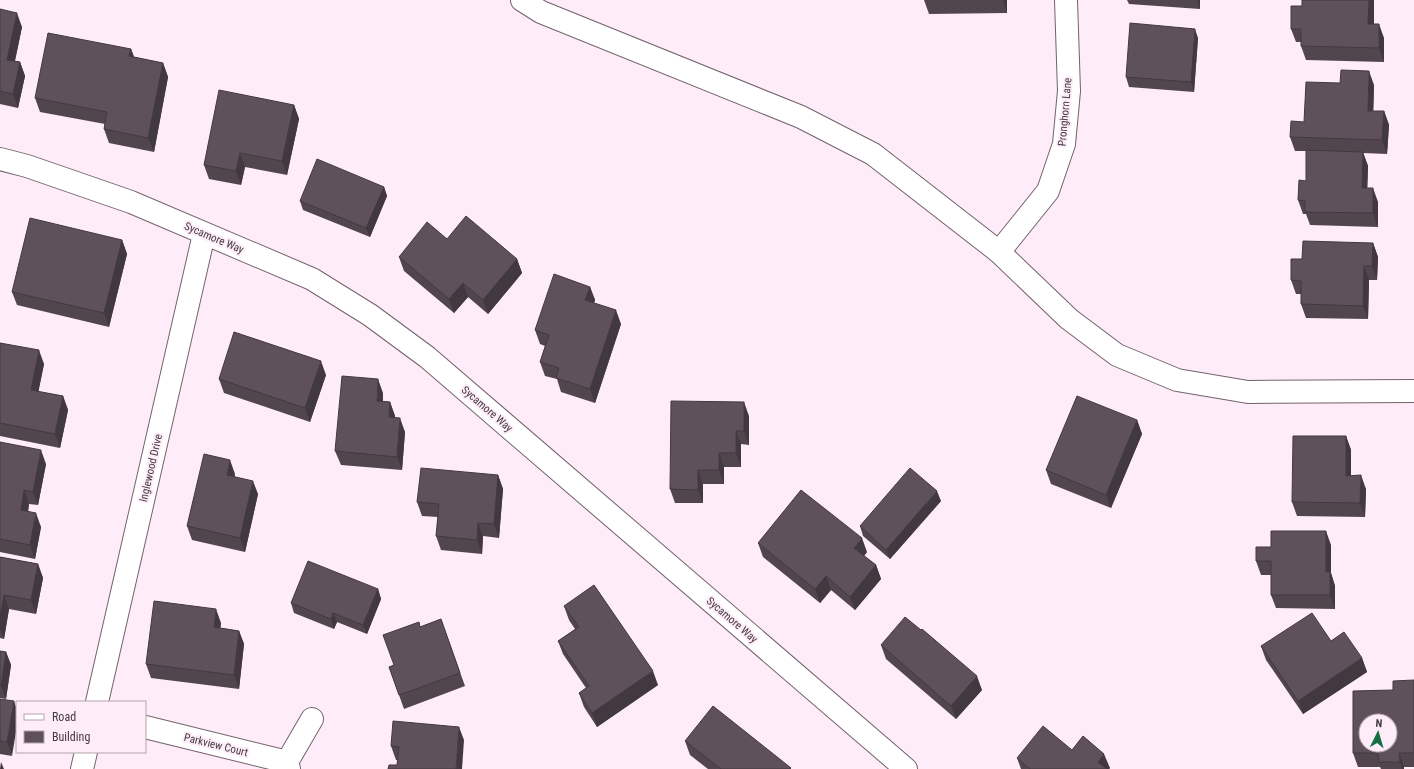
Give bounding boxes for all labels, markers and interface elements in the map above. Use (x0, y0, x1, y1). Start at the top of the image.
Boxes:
street label: Pronghorn Lane (1056, 77, 1074, 147)
street label: Sycamore Way (182, 220, 246, 257)
street label: Sycamore Way (459, 383, 515, 435)
street label: Inglewood Drive (137, 433, 165, 503)
street label: Sycamore Way (704, 594, 760, 646)
legend (16, 701, 146, 753)
text: Road (52, 710, 76, 724)
north arrow (1358, 713, 1398, 753)
text: N (1375, 717, 1383, 730)
text: Building (52, 730, 90, 744)
street label: Parkview Court (183, 731, 249, 759)

